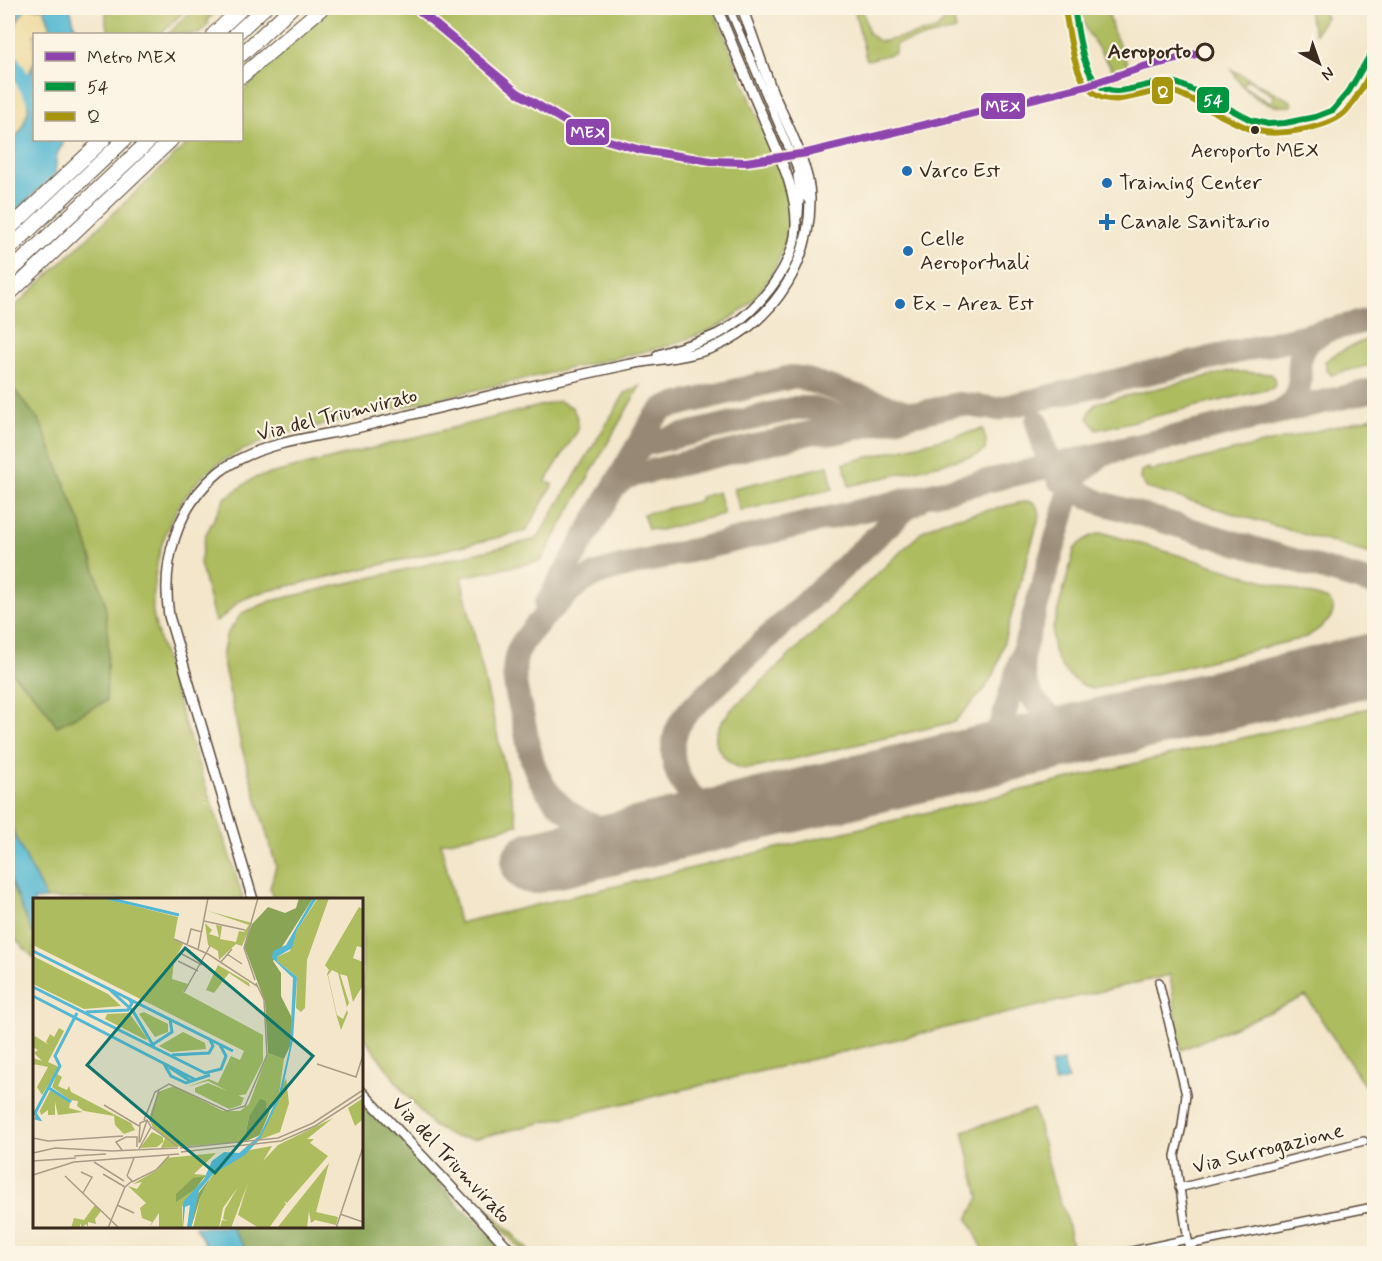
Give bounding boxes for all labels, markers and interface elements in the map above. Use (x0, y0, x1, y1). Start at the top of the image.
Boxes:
legend (33, 33, 243, 141)
north arrow (1289, 33, 1349, 93)
place label: Aeroporto (1108, 38, 1191, 66)
marker: Aeroporto (1196, 43, 1214, 61)
text: Metro MEX (87, 46, 177, 70)
text: N (1317, 62, 1339, 85)
text: 54 (87, 76, 109, 100)
line badge: Q (1151, 76, 1174, 105)
text: Q (1157, 82, 1169, 103)
line badge: 54 (1196, 86, 1230, 114)
text: 54 (1203, 91, 1223, 112)
line badge: MEX (980, 92, 1026, 120)
text: MEX (986, 97, 1020, 118)
text: Q (87, 106, 100, 130)
line badge: MEX (565, 118, 610, 146)
text: MEX (571, 123, 605, 144)
marker: Aeroporto MEX (1249, 124, 1261, 136)
place label: Aeroporto MEX (1191, 138, 1319, 165)
place label: Varco Est (919, 157, 1001, 185)
marker: Varco Est (900, 164, 914, 178)
place label: Training Center (1119, 169, 1262, 199)
marker: Training Center (1100, 176, 1114, 190)
place label: Canale Sanitario (1120, 208, 1270, 236)
marker: Canale Sanitario (1098, 213, 1116, 231)
place label: Celle Aeroportuali (920, 225, 1030, 277)
marker: Celle Aeroportuali (901, 244, 915, 258)
place label: Ex - Area Est (912, 290, 1035, 318)
marker: Ex - Area Est (893, 297, 907, 311)
street label: Via del Triumvirato (254, 382, 420, 448)
inset map (33, 898, 363, 1228)
street label: Via del Triumvirato (385, 1090, 517, 1230)
street label: Via Surrogazione (1190, 1117, 1346, 1181)

